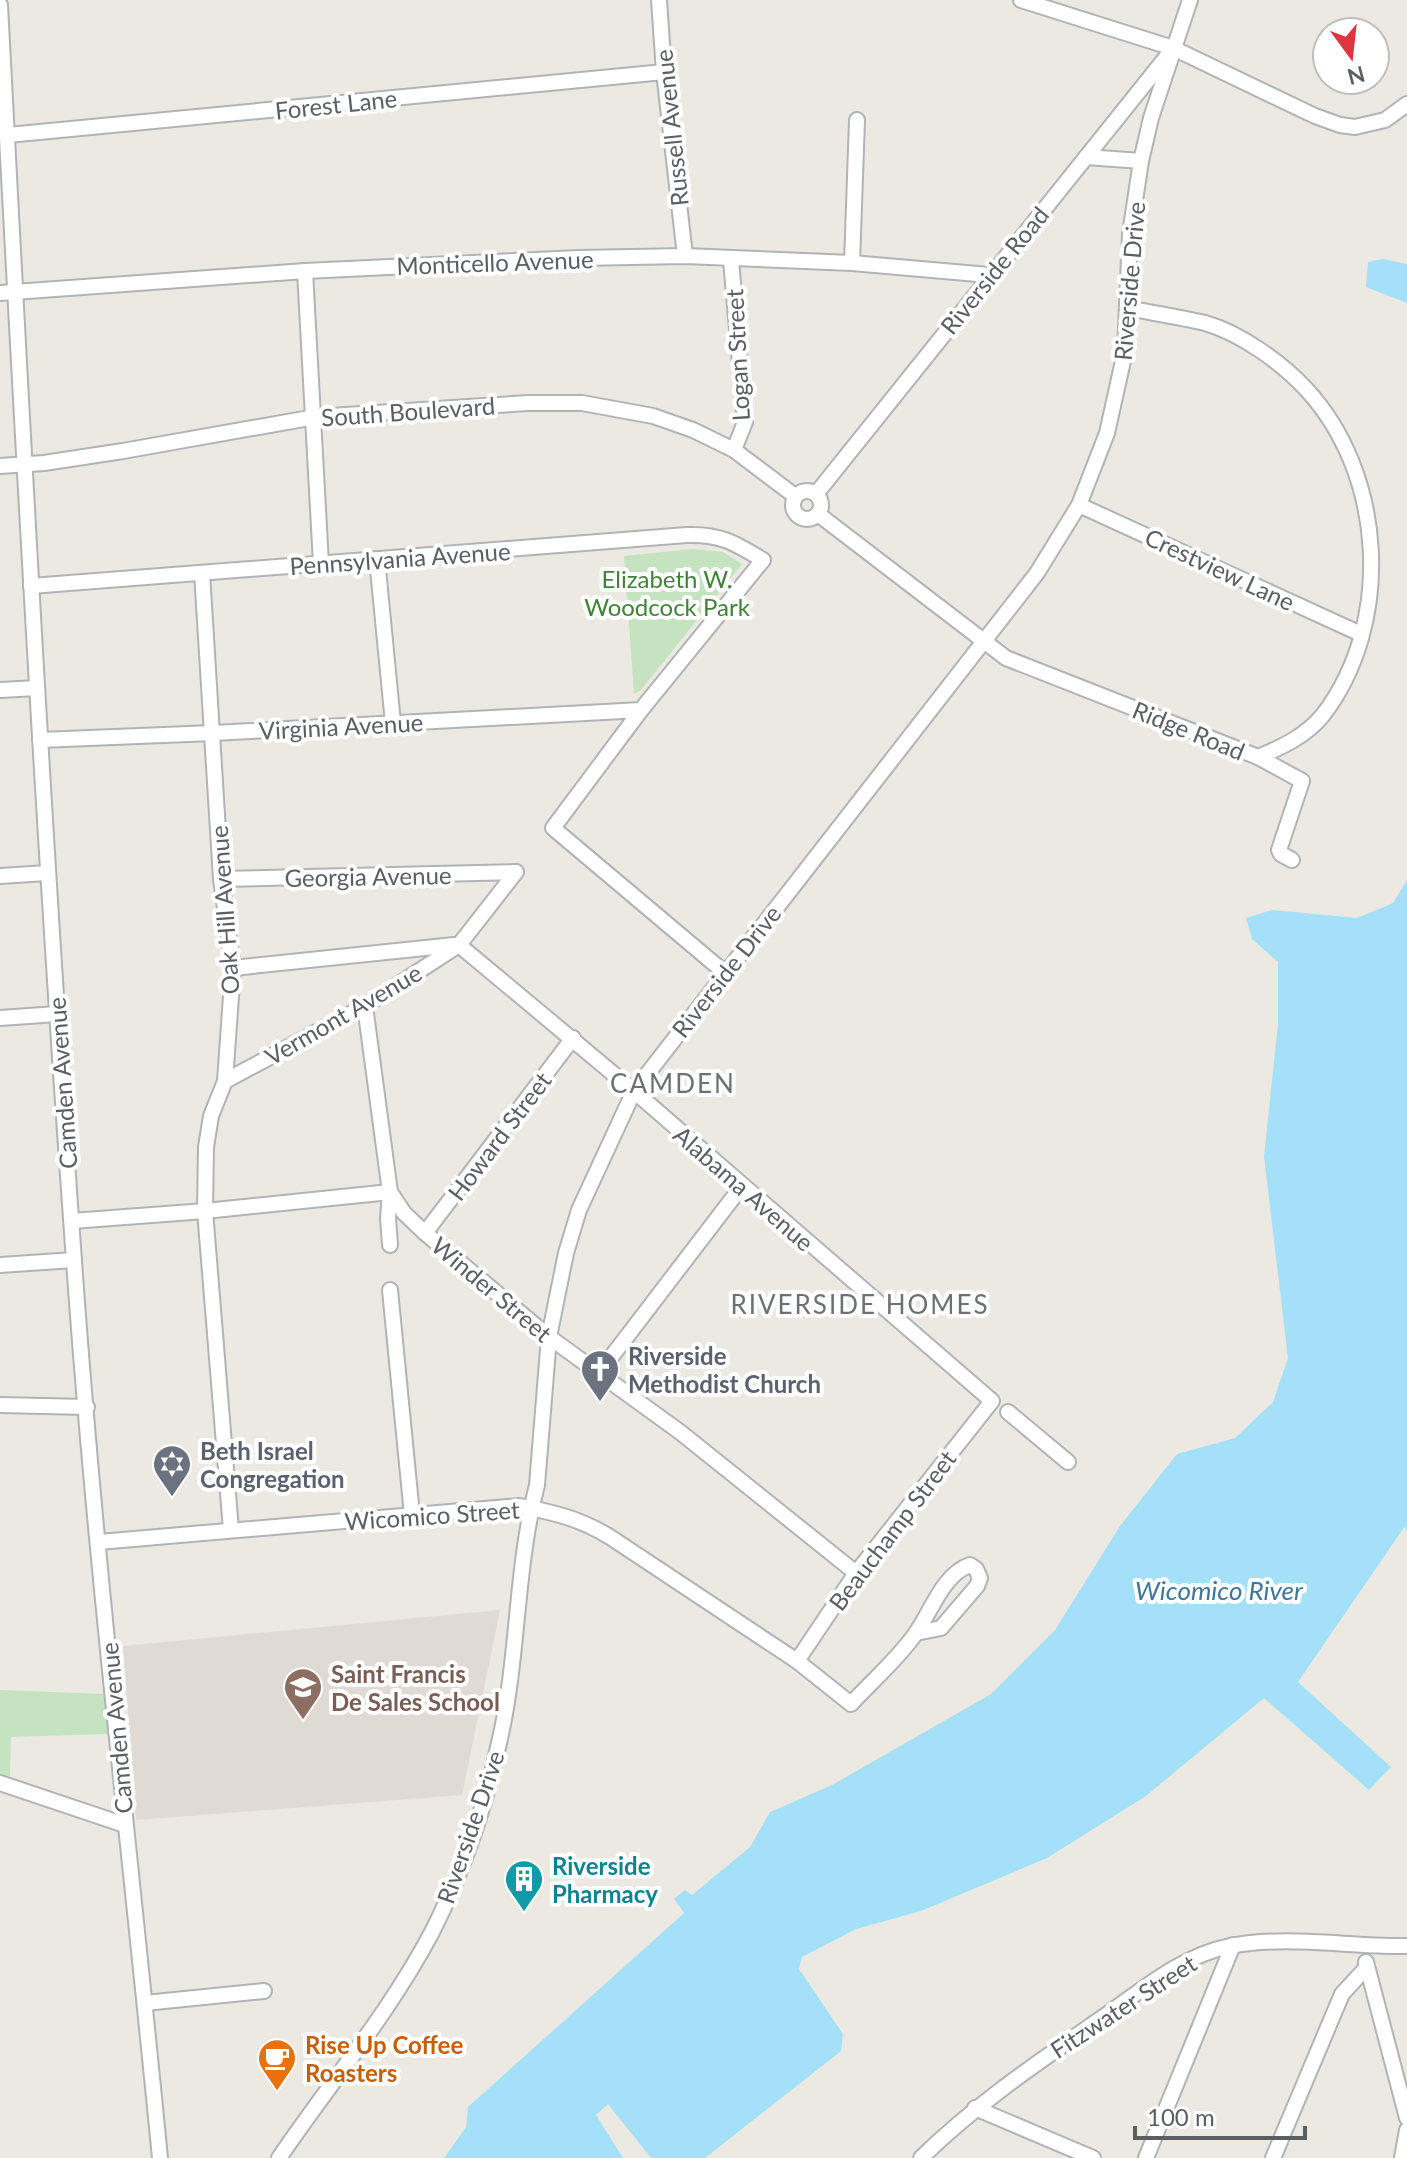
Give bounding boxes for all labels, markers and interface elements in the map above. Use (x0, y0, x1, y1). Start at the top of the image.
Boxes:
north arrow (1311, 16, 1391, 96)
street label: Russell Avenue (648, 48, 694, 208)
text: N (1345, 61, 1368, 91)
street label: Forest Lane (274, 83, 398, 125)
street label: Riverside Road (934, 200, 1054, 340)
street label: Riverside Drive (1108, 200, 1150, 362)
street label: Monticello Avenue (396, 244, 594, 280)
street label: Logan Street (719, 288, 755, 422)
street label: South Boulevard (320, 390, 496, 432)
street label: Crestview Lane (1141, 522, 1299, 616)
street label: Pennsylvania Avenue (289, 536, 511, 580)
park label: Elizabeth W. Woodcock Park (584, 564, 751, 621)
street label: Ridge Road (1129, 694, 1249, 766)
street label: Virginia Avenue (258, 707, 424, 745)
street label: Oak Hill Avenue (204, 825, 244, 995)
street label: Georgia Avenue (284, 860, 452, 892)
street label: Riverside Drive (665, 899, 787, 1043)
street label: Vermont Avenue (260, 957, 426, 1071)
street label: Camden Avenue (42, 996, 82, 1170)
street label: Howard Street (441, 1066, 557, 1206)
district label: CAMDEN (610, 1067, 736, 1099)
street label: Alabama Avenue (668, 1119, 820, 1257)
street label: Winder Street (426, 1230, 558, 1348)
district label: RIVERSIDE HOMES (730, 1288, 990, 1320)
place label: Riverside Methodist Church (628, 1341, 821, 1398)
church icon: Riverside Methodist Church (579, 1348, 621, 1403)
place label: Beth Israel Congregation (200, 1436, 345, 1493)
synagogue icon: Beth Israel Congregation (151, 1443, 193, 1498)
street label: Beauchamp Street (822, 1444, 962, 1616)
street label: Wicomico Street (344, 1494, 521, 1536)
water label: Wicomico River (1135, 1574, 1304, 1606)
street label: Camden Avenue (94, 1641, 138, 1815)
place label: Saint Francis De Sales School (331, 1659, 500, 1716)
school or university icon: Saint Francis De Sales School (282, 1666, 324, 1721)
street label: Riverside Drive (430, 1747, 510, 1907)
place label: Riverside Pharmacy (552, 1851, 658, 1908)
building icon: Riverside Pharmacy (503, 1858, 545, 1913)
street label: Fitzwater Street (1045, 1948, 1202, 2064)
place label: Rise Up Coffee Roasters (305, 2030, 463, 2087)
cafe icon: Rise Up Coffee Roasters (256, 2037, 298, 2092)
scale bar (1135, 2090, 1305, 2140)
text: 100 m (1147, 2102, 1215, 2131)

